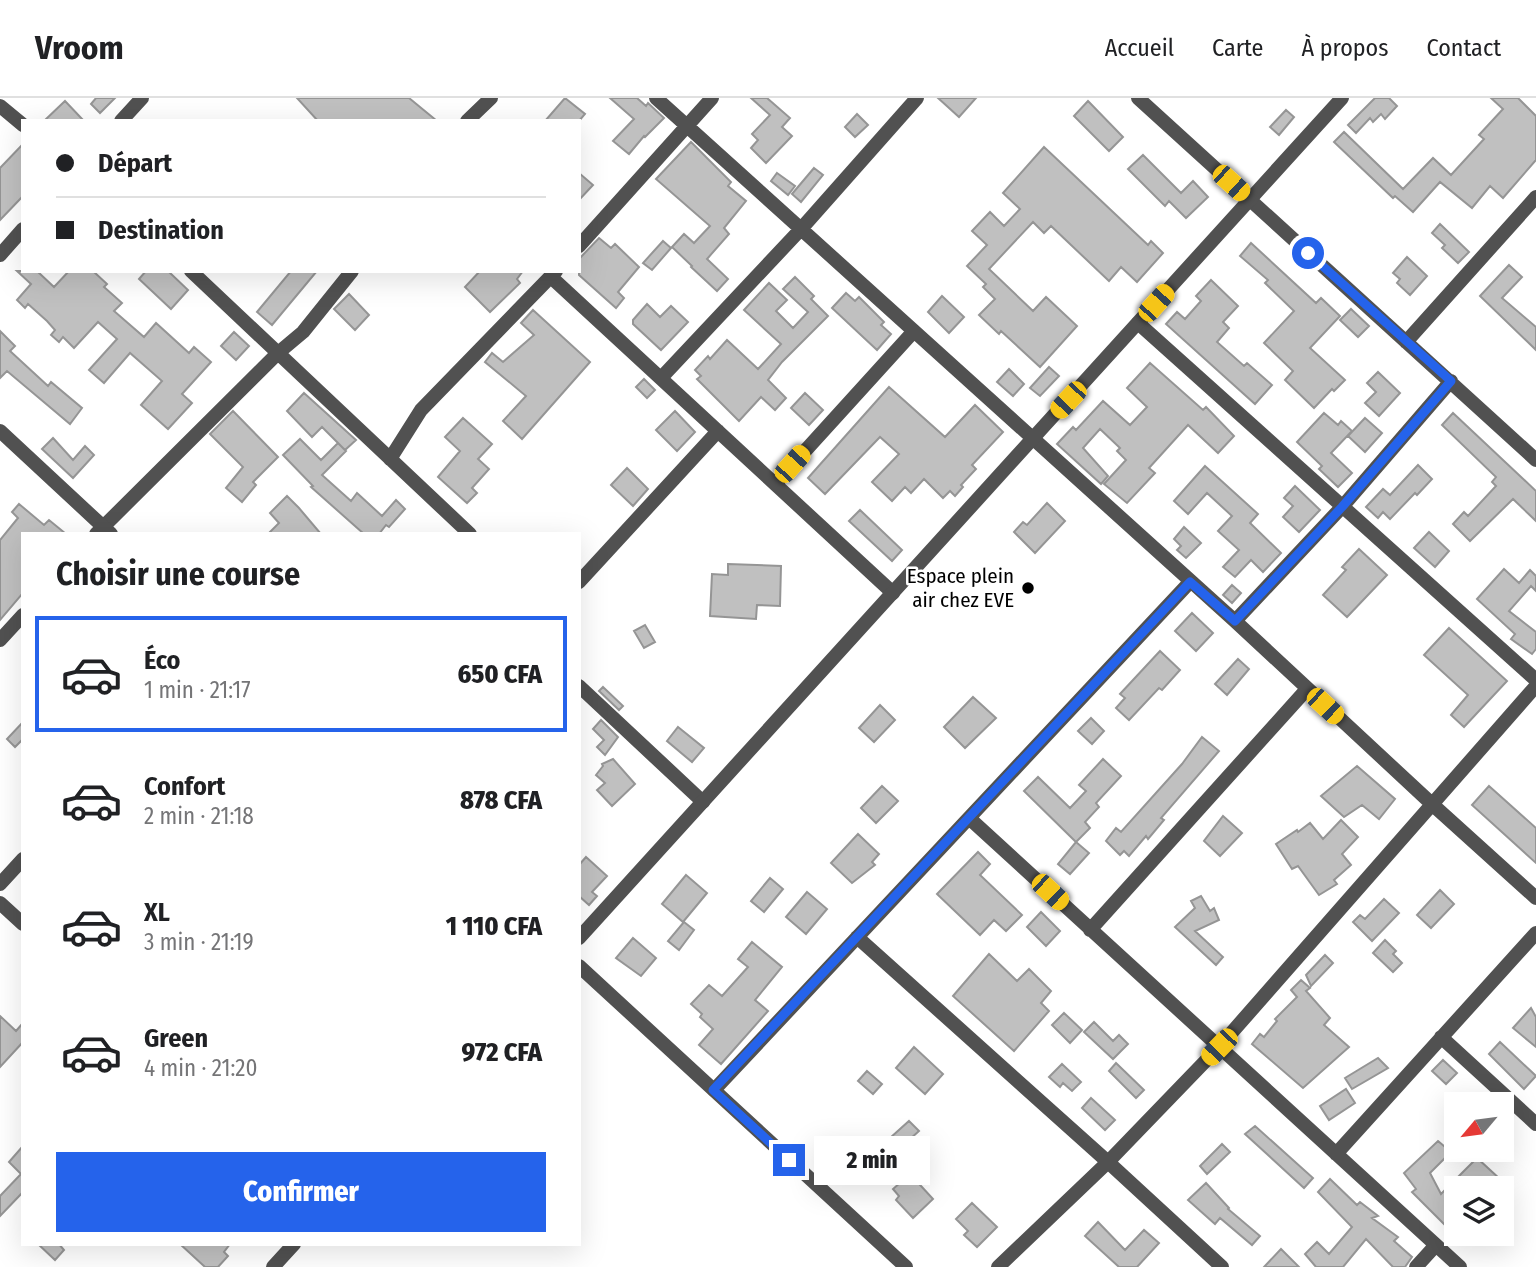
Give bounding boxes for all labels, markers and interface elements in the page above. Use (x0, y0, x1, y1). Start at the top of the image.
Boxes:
text: Vroom (35, 28, 124, 68)
text: Accueil (1105, 34, 1174, 62)
text: Carte (1212, 34, 1263, 62)
text: À propos (1301, 34, 1388, 62)
text: Contact (1426, 34, 1501, 62)
text: Départ (98, 148, 172, 179)
car (1209, 161, 1254, 205)
text: Destination (98, 215, 224, 246)
route start (1292, 237, 1324, 269)
car (1135, 280, 1178, 326)
car (1046, 377, 1091, 423)
car (771, 441, 814, 487)
text: Choisir une course (56, 555, 300, 593)
place label: Espace plein air chez EVE (907, 563, 1014, 613)
marker: Espace plein air chez EVE (1020, 580, 1036, 596)
icon: car (60, 643, 123, 706)
text: Éco (144, 645, 181, 676)
text: 650 CFA (457, 659, 542, 690)
text: 1 min · 21:17 (144, 676, 251, 704)
car (1303, 684, 1348, 728)
icon: car (60, 769, 123, 832)
text: Confort (144, 771, 225, 802)
text: 878 CFA (460, 785, 542, 816)
text: 2 min · 21:18 (144, 802, 254, 830)
car (1028, 870, 1073, 914)
icon: car (60, 895, 123, 958)
text: XL (144, 897, 170, 928)
text: 1 110 CFA (446, 911, 542, 942)
text: 3 min · 21:19 (144, 928, 254, 956)
icon: car (60, 1021, 123, 1084)
text: Green (144, 1023, 208, 1054)
car (1197, 1025, 1242, 1069)
text: 972 CFA (462, 1037, 542, 1068)
text: 4 min · 21:20 (144, 1054, 257, 1082)
north arrow (1444, 1092, 1514, 1162)
map controls (1444, 1092, 1514, 1246)
callout: 2 min (814, 1136, 929, 1184)
route end (773, 1144, 805, 1176)
text: 2 min (847, 1146, 897, 1174)
button: Confirmer (56, 1152, 546, 1232)
button: layers (1444, 1176, 1514, 1246)

